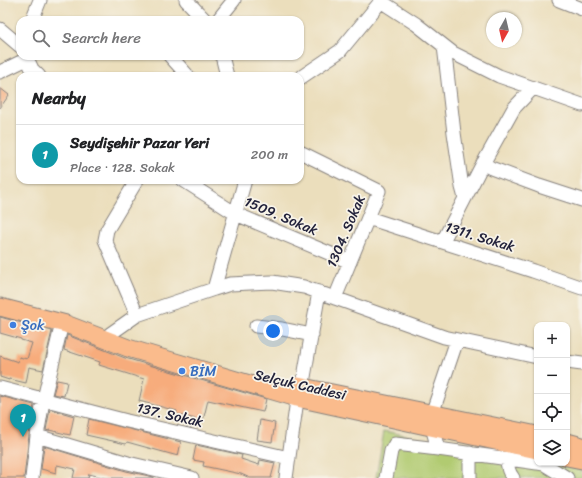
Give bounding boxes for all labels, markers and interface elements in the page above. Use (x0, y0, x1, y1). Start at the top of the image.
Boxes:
north arrow (486, 12, 522, 48)
search box (16, 16, 304, 60)
text: Search here (62, 25, 141, 51)
icon: search (30, 27, 52, 49)
text: Nearby (32, 83, 86, 113)
text: Seydişehir Pazar Yeri (70, 130, 209, 156)
text: 1 (42, 143, 48, 166)
text: 200 m (251, 143, 288, 166)
text: Place · 128. Sokak (70, 156, 175, 179)
street label: 1509. Sokak (240, 189, 322, 243)
street label: 1304. Sokak (319, 190, 373, 271)
street label: 1311. Sokak (442, 215, 518, 260)
place label: Şok (21, 313, 45, 338)
marker: Şok (8, 320, 18, 330)
your location (263, 321, 283, 341)
map controls (534, 322, 570, 466)
button: + (534, 322, 570, 358)
button: − (534, 358, 570, 394)
place label: BİM (190, 359, 216, 384)
street label: Selçuk Caddesi (252, 362, 350, 408)
marker: BİM (177, 366, 187, 376)
button: locate (534, 394, 570, 430)
street label: 137. Sokak (134, 395, 206, 435)
pin: 1 (10, 404, 36, 437)
button: layers (534, 430, 570, 466)

